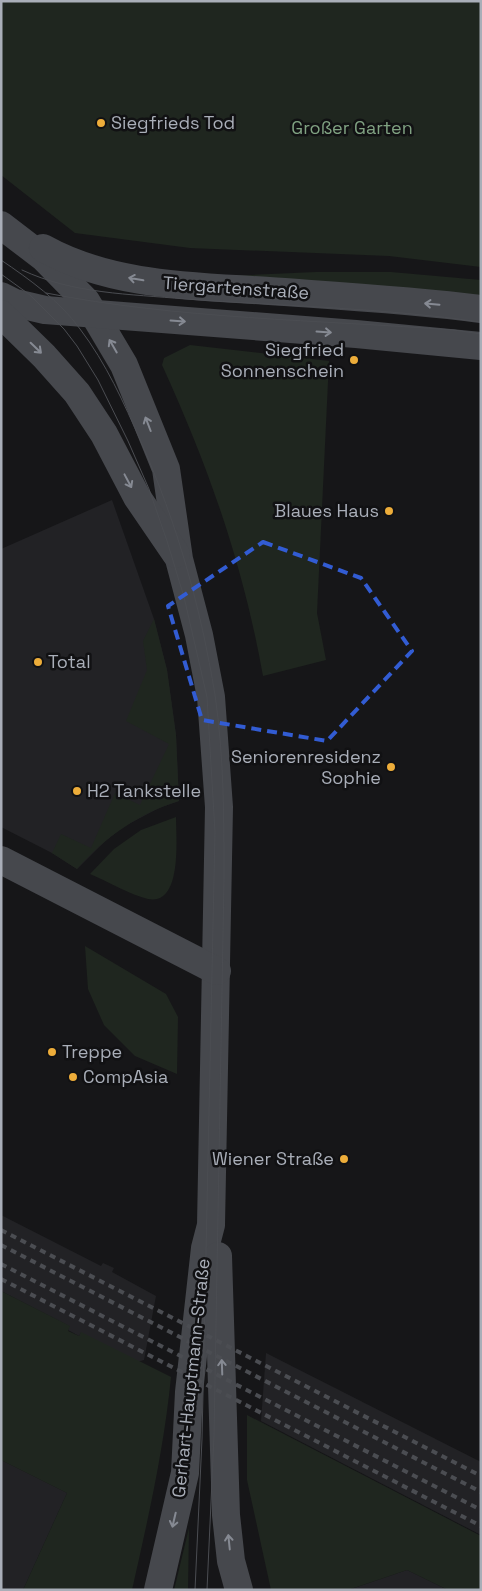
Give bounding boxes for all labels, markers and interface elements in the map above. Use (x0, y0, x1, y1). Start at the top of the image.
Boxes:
place label: Siegfrieds Tod (111, 111, 235, 134)
park label: Großer Garten (291, 116, 413, 139)
marker: Siegfrieds Tod (95, 117, 107, 129)
street label: Tiergartenstraße (162, 271, 310, 304)
one-way arrow (128, 273, 144, 283)
one-way arrow (425, 299, 441, 309)
one-way arrow (170, 316, 186, 326)
one-way arrow (316, 327, 332, 336)
place label: Siegfried Sonnenschein (221, 338, 344, 382)
one-way arrow (108, 339, 118, 353)
one-way arrow (30, 342, 42, 354)
marker: Siegfried Sonnenschein (348, 354, 360, 366)
one-way arrow (143, 417, 152, 432)
one-way arrow (124, 473, 133, 488)
place label: Blaues Haus (274, 499, 379, 522)
marker: Blaues Haus (383, 505, 395, 517)
place label: Total (48, 650, 91, 673)
marker: Total (32, 656, 44, 668)
place label: Seniorenresidenz Sophie (231, 745, 381, 789)
marker: Seniorenresidenz Sophie (385, 761, 397, 773)
place label: H2 Tankstelle (87, 779, 201, 802)
marker: H2 Tankstelle (71, 785, 83, 797)
place label: Treppe (62, 1040, 122, 1063)
marker: Treppe (46, 1046, 58, 1058)
place label: CompAsia (83, 1065, 168, 1088)
marker: CompAsia (67, 1071, 79, 1083)
place label: Wiener Straße (212, 1147, 334, 1170)
marker: Wiener Straße (338, 1153, 350, 1165)
street label: Gerhart-Hauptmann-Straße (167, 1257, 215, 1499)
one-way arrow (218, 1359, 227, 1375)
one-way arrow (169, 1512, 178, 1528)
one-way arrow (224, 1535, 234, 1551)

